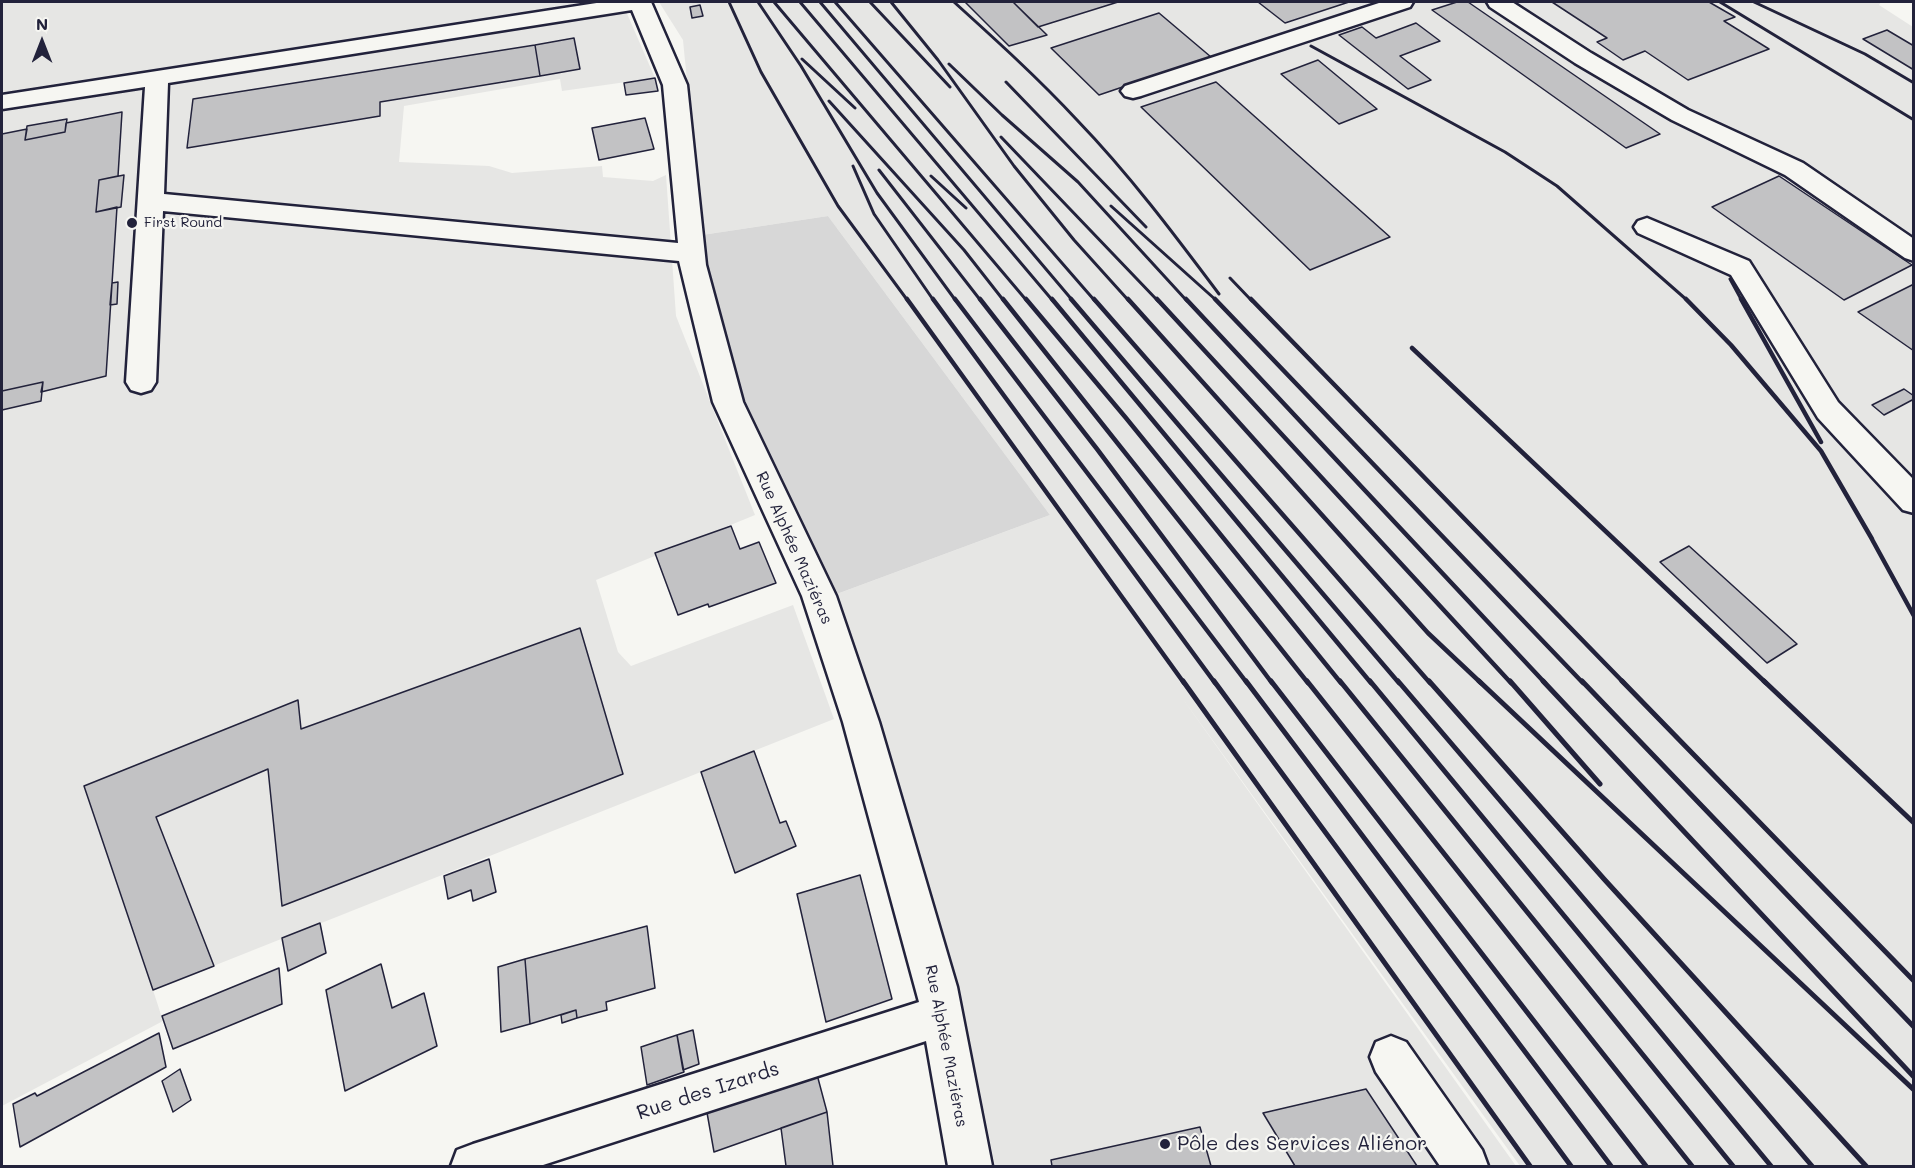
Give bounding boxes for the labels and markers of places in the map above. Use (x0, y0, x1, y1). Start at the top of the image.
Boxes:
place label: First Round (144, 215, 222, 231)
marker: First Round (125, 216, 139, 230)
place label: Pôle des Services Aliénor (1177, 1132, 1427, 1156)
marker: Pôle des Services Aliénor (1158, 1137, 1172, 1151)

